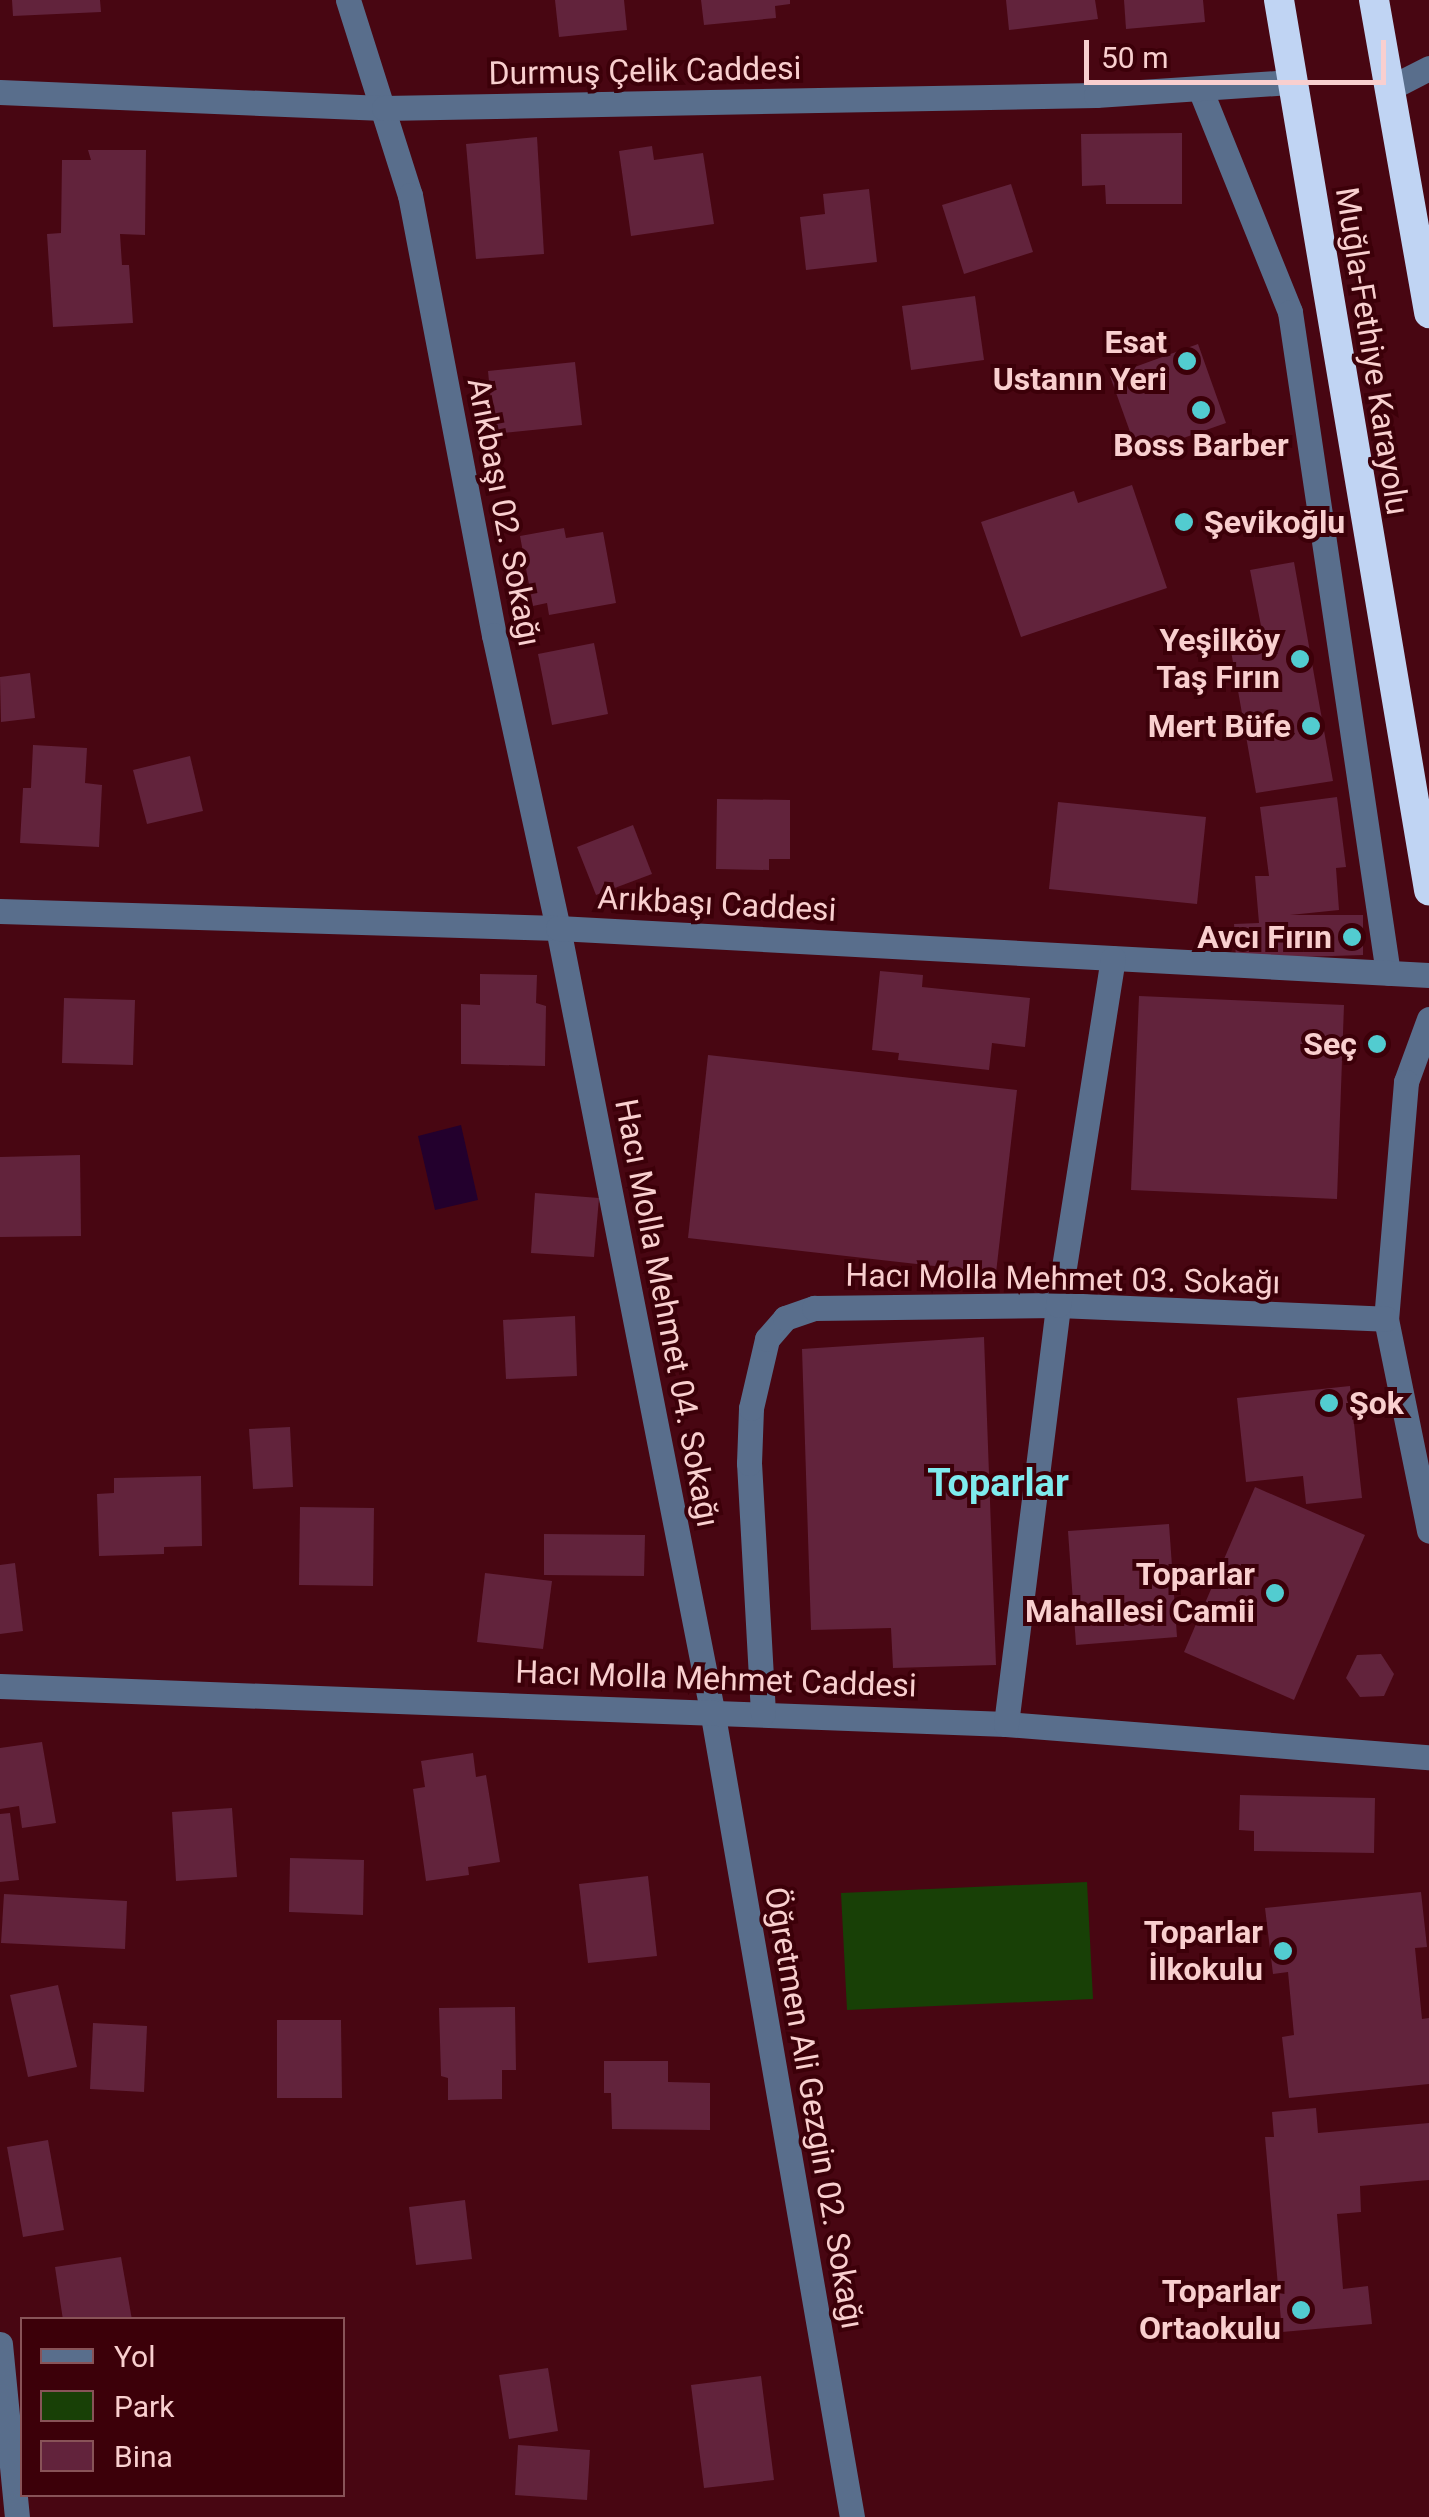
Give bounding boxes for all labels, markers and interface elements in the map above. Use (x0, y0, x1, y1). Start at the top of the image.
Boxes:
scale bar (1089, 20, 1392, 82)
text: 50 m (1101, 40, 1168, 75)
street label: Durmuş Çelik Caddesi (488, 49, 802, 93)
street label: Muğla-Fethiye Karayolu (1327, 184, 1417, 518)
place label: Esat Ustanın Yeri (993, 324, 1167, 399)
marker: Esat Ustanın Yeri (1176, 350, 1198, 372)
street label: Arıkbaşı 02. Sokağı (459, 374, 549, 650)
marker: Boss Barber (1190, 399, 1212, 421)
place label: Boss Barber (1113, 426, 1289, 464)
place label: Şevikoğlu (1204, 503, 1345, 541)
marker: Şevikoğlu (1173, 511, 1195, 533)
place label: Yeşilköy Taş Fırın (1156, 622, 1280, 697)
marker: Yeşilköy Taş Fırın (1289, 648, 1311, 670)
place label: Mert Büfe (1148, 707, 1291, 745)
marker: Mert Büfe (1300, 715, 1322, 737)
street label: Arıkbaşı Caddesi (597, 879, 837, 929)
place label: Avcı Fırın (1197, 918, 1332, 956)
marker: Avcı Fırın (1341, 926, 1363, 948)
place label: Seç (1303, 1025, 1357, 1063)
marker: Seç (1366, 1033, 1388, 1055)
street label: Hacı Molla Mehmet 04. Sokağı (607, 1096, 727, 1530)
street label: Hacı Molla Mehmet 03. Sokağı (845, 1256, 1281, 1302)
place label: Şok (1349, 1384, 1404, 1422)
marker: Şok (1318, 1392, 1340, 1414)
district label: Toparlar (927, 1461, 1069, 1507)
place label: Toparlar Mahallesi Camii (1025, 1556, 1255, 1631)
marker: Toparlar Mahallesi Camii (1264, 1582, 1286, 1604)
street label: Hacı Molla Mehmet Caddesi (515, 1653, 917, 1705)
street label: Öğretmen Ali Gezgin 02. Sokağı (756, 1884, 872, 2332)
place label: Toparlar İlkokulu (1144, 1914, 1263, 1989)
marker: Toparlar İlkokulu (1272, 1940, 1294, 1962)
place label: Toparlar Ortaokulu (1139, 2273, 1281, 2348)
marker: Toparlar Ortaokulu (1290, 2299, 1312, 2321)
legend (20, 2317, 345, 2497)
text: Yol (114, 2339, 155, 2374)
text: Park (114, 2389, 174, 2424)
text: Bina (114, 2439, 173, 2474)

